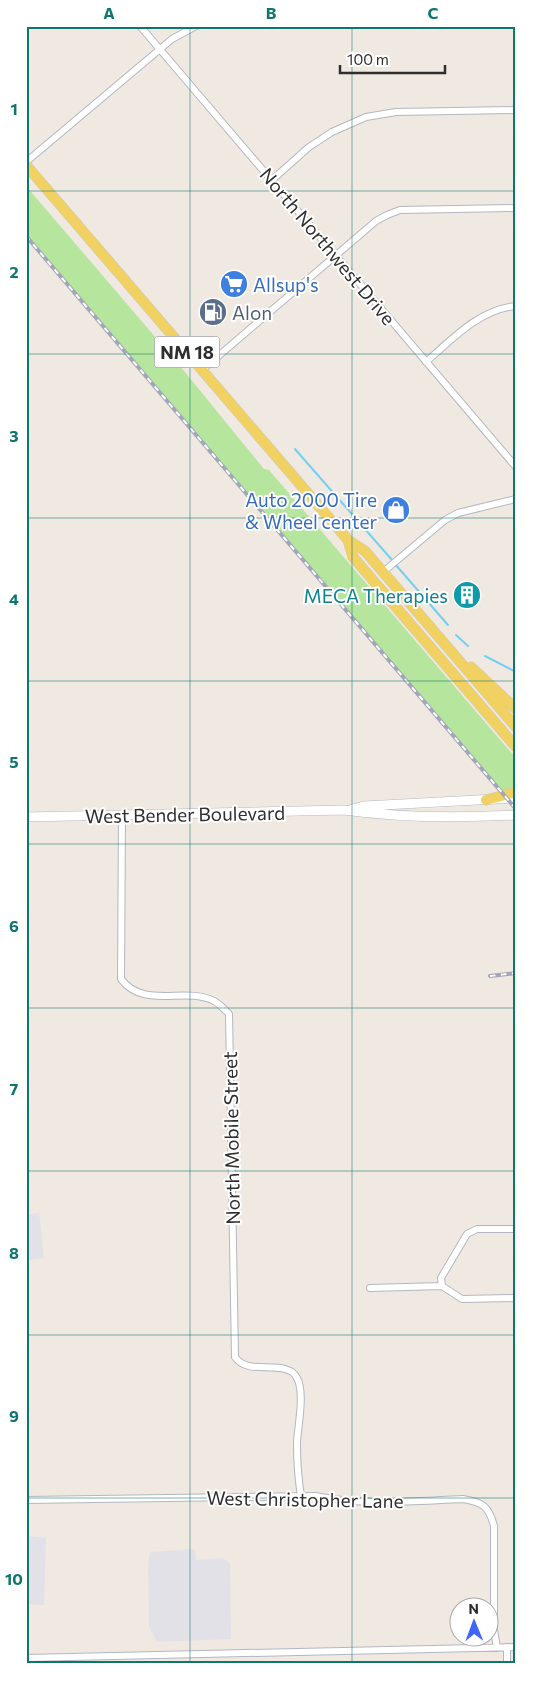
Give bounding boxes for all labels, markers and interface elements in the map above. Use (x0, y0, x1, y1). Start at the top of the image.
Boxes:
text: A (103, 3, 115, 22)
text: B (266, 3, 277, 22)
text: C (428, 3, 439, 22)
scale bar (340, 42, 444, 74)
text: 100 m (347, 50, 389, 68)
text: 1 (10, 99, 18, 118)
street label: North Northwest Drive (256, 163, 400, 329)
text: 2 (9, 262, 19, 281)
supermarket icon: Allsup's (219, 269, 249, 299)
place label: Allsup's (253, 273, 319, 296)
fuel station icon: Alon (198, 297, 228, 327)
place label: Alon (232, 301, 272, 324)
road number: NM 18 (154, 337, 220, 368)
text: 3 (9, 426, 19, 445)
place label: Auto 2000 Tire & Wheel center (245, 488, 377, 533)
shop icon: Auto 2000 Tire & Wheel center (381, 495, 411, 525)
building icon: MECA Therapies (452, 580, 482, 610)
place label: MECA Therapies (304, 584, 448, 607)
text: 4 (9, 589, 19, 608)
text: 5 (9, 752, 19, 771)
street label: West Bender Boulevard (85, 801, 285, 827)
text: 6 (9, 916, 19, 935)
street label: North Mobile Street (218, 1051, 244, 1225)
text: 7 (10, 1079, 19, 1098)
text: 8 (9, 1243, 19, 1262)
text: 9 (9, 1406, 19, 1425)
street label: West Christopher Lane (206, 1486, 404, 1512)
text: 10 (5, 1569, 23, 1588)
north arrow (450, 1596, 500, 1646)
text: N (468, 1600, 479, 1617)

